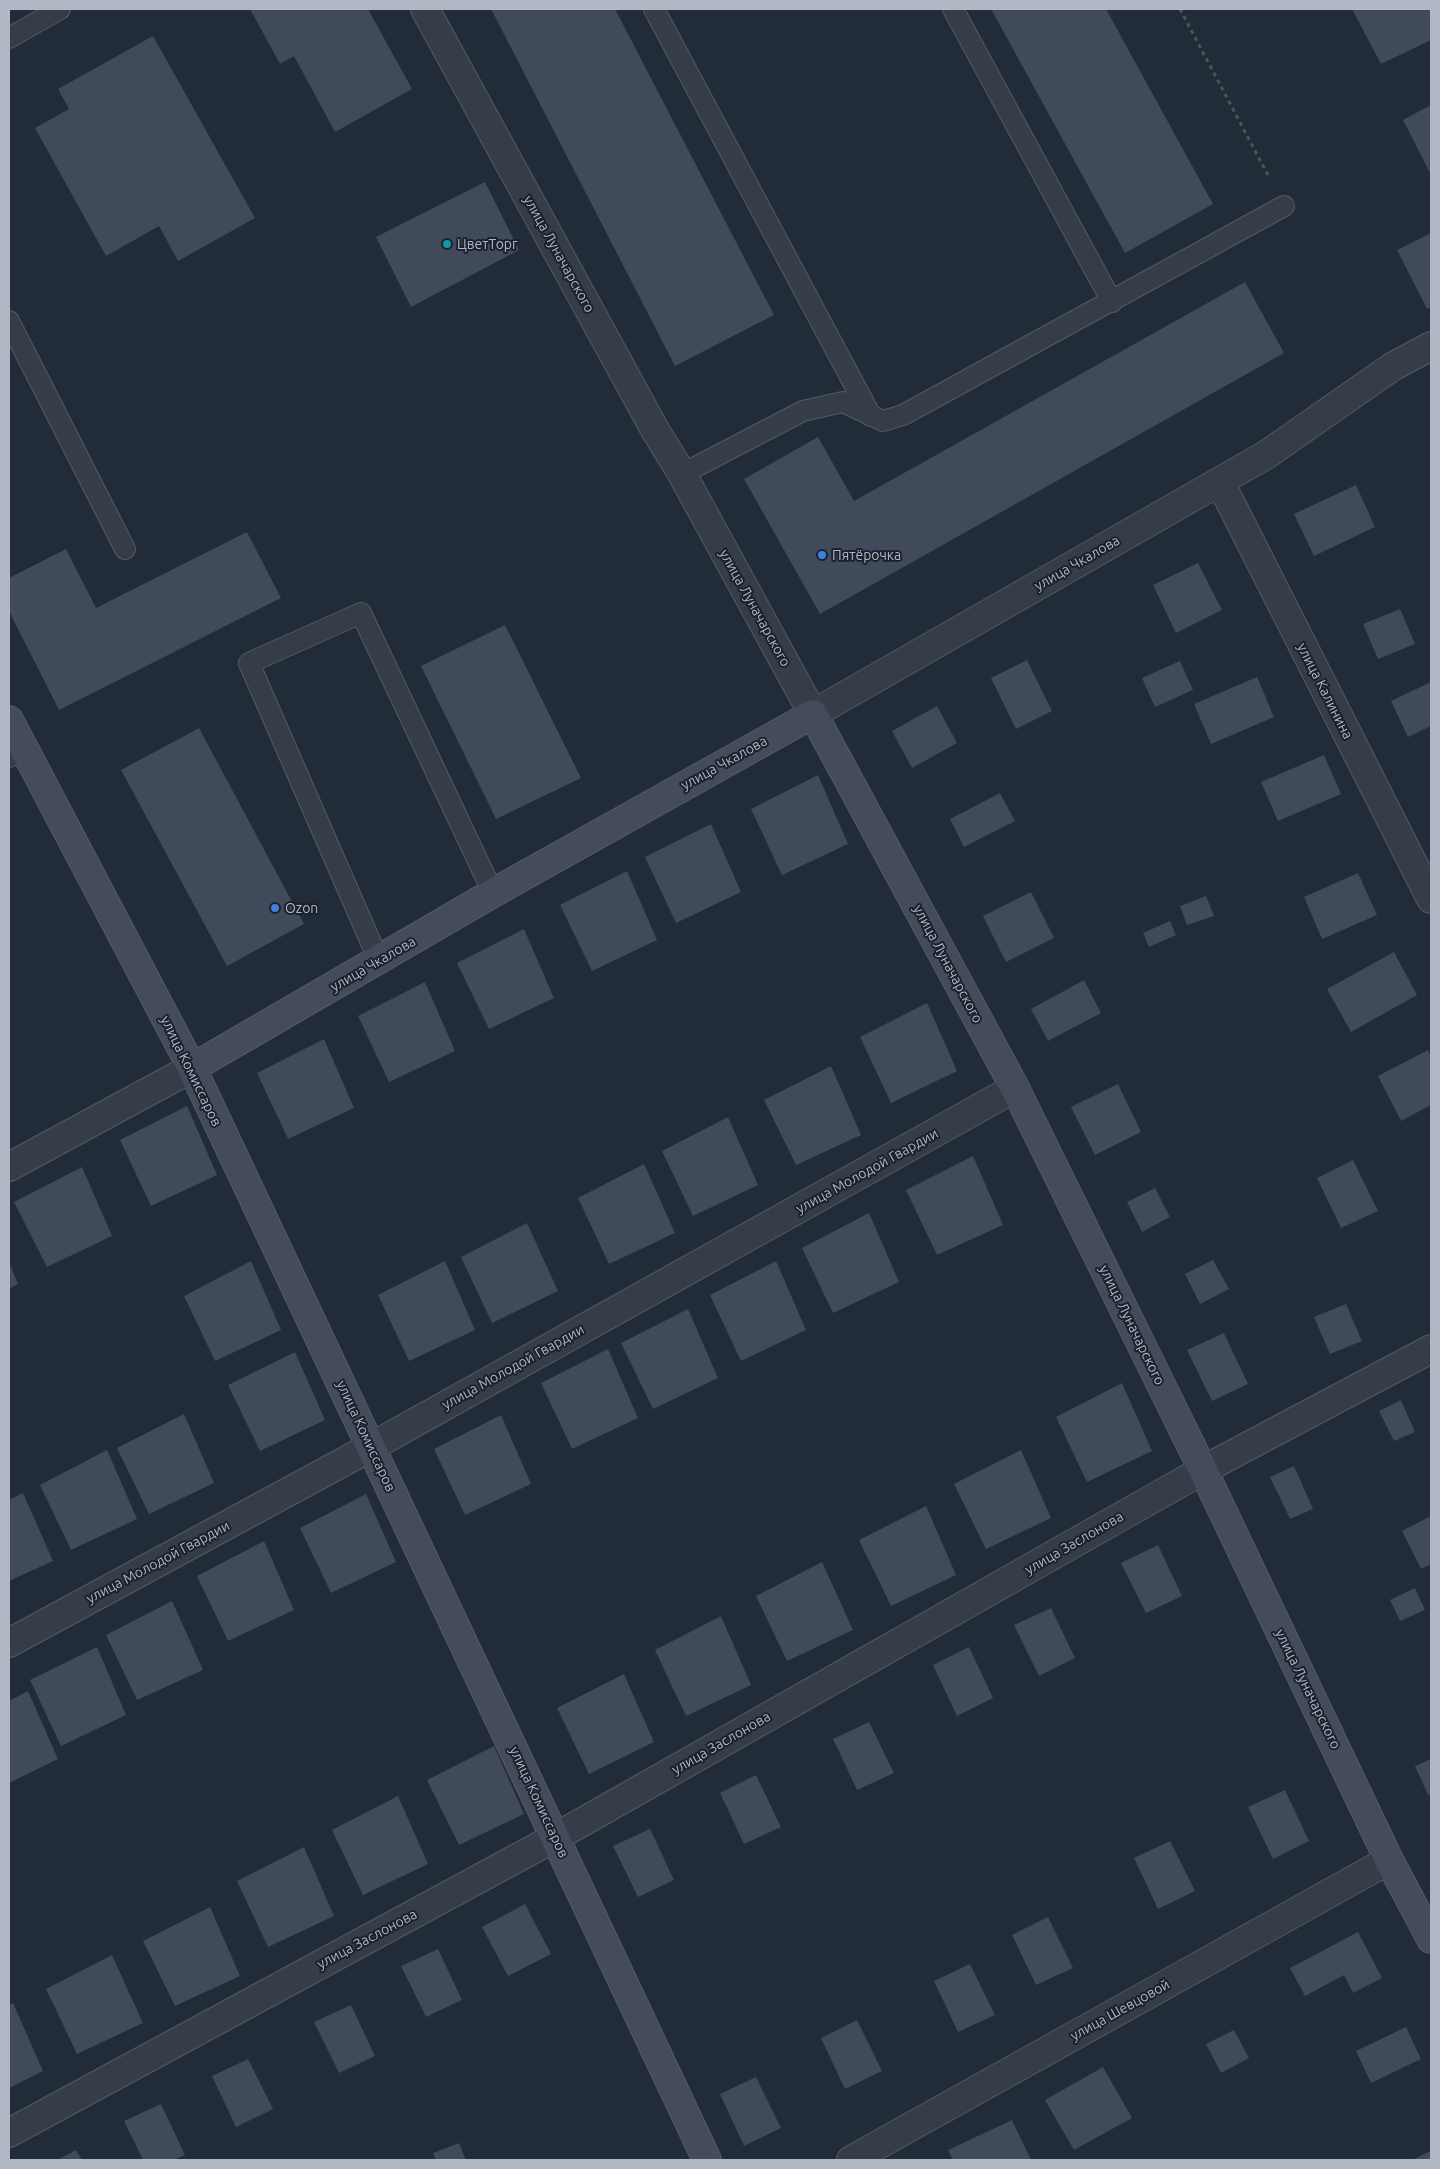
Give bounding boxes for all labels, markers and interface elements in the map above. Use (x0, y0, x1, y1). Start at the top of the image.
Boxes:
street label: улица Луначарского (520, 192, 598, 316)
place label: ЦветТорг (457, 236, 518, 252)
marker: ЦветТорг (441, 238, 453, 250)
street label: улица Чкалова (1031, 532, 1123, 594)
street label: улица Луначарского (716, 546, 794, 670)
place label: Пятёрочка (832, 547, 901, 563)
marker: Пятёрочка (816, 549, 828, 561)
street label: улица Калинина (1294, 640, 1356, 742)
street label: улица Чкалова (678, 732, 770, 794)
place label: Ozon (285, 900, 318, 916)
marker: Ozon (269, 902, 281, 914)
street label: улица Луначарского (910, 902, 986, 1026)
street label: улица Чкалова (327, 933, 419, 995)
street label: улица Комиссаров (157, 1013, 225, 1129)
street label: улица Молодой Гвардии (793, 1125, 941, 1217)
street label: улица Луначарского (1096, 1262, 1168, 1388)
street label: улица Молодой Гвардии (439, 1321, 587, 1413)
street label: улица Комиссаров (333, 1378, 399, 1494)
street label: улица Заслонова (1022, 1508, 1126, 1578)
street label: улица Молодой Гвардии (83, 1517, 233, 1607)
street label: улица Луначарского (1272, 1626, 1344, 1752)
street label: улица Заслонова (669, 1708, 773, 1778)
street label: улица Комиссаров (506, 1744, 572, 1860)
street label: улица Заслонова (314, 1906, 420, 1972)
street label: улица Шевцовой (1067, 1976, 1173, 2044)

